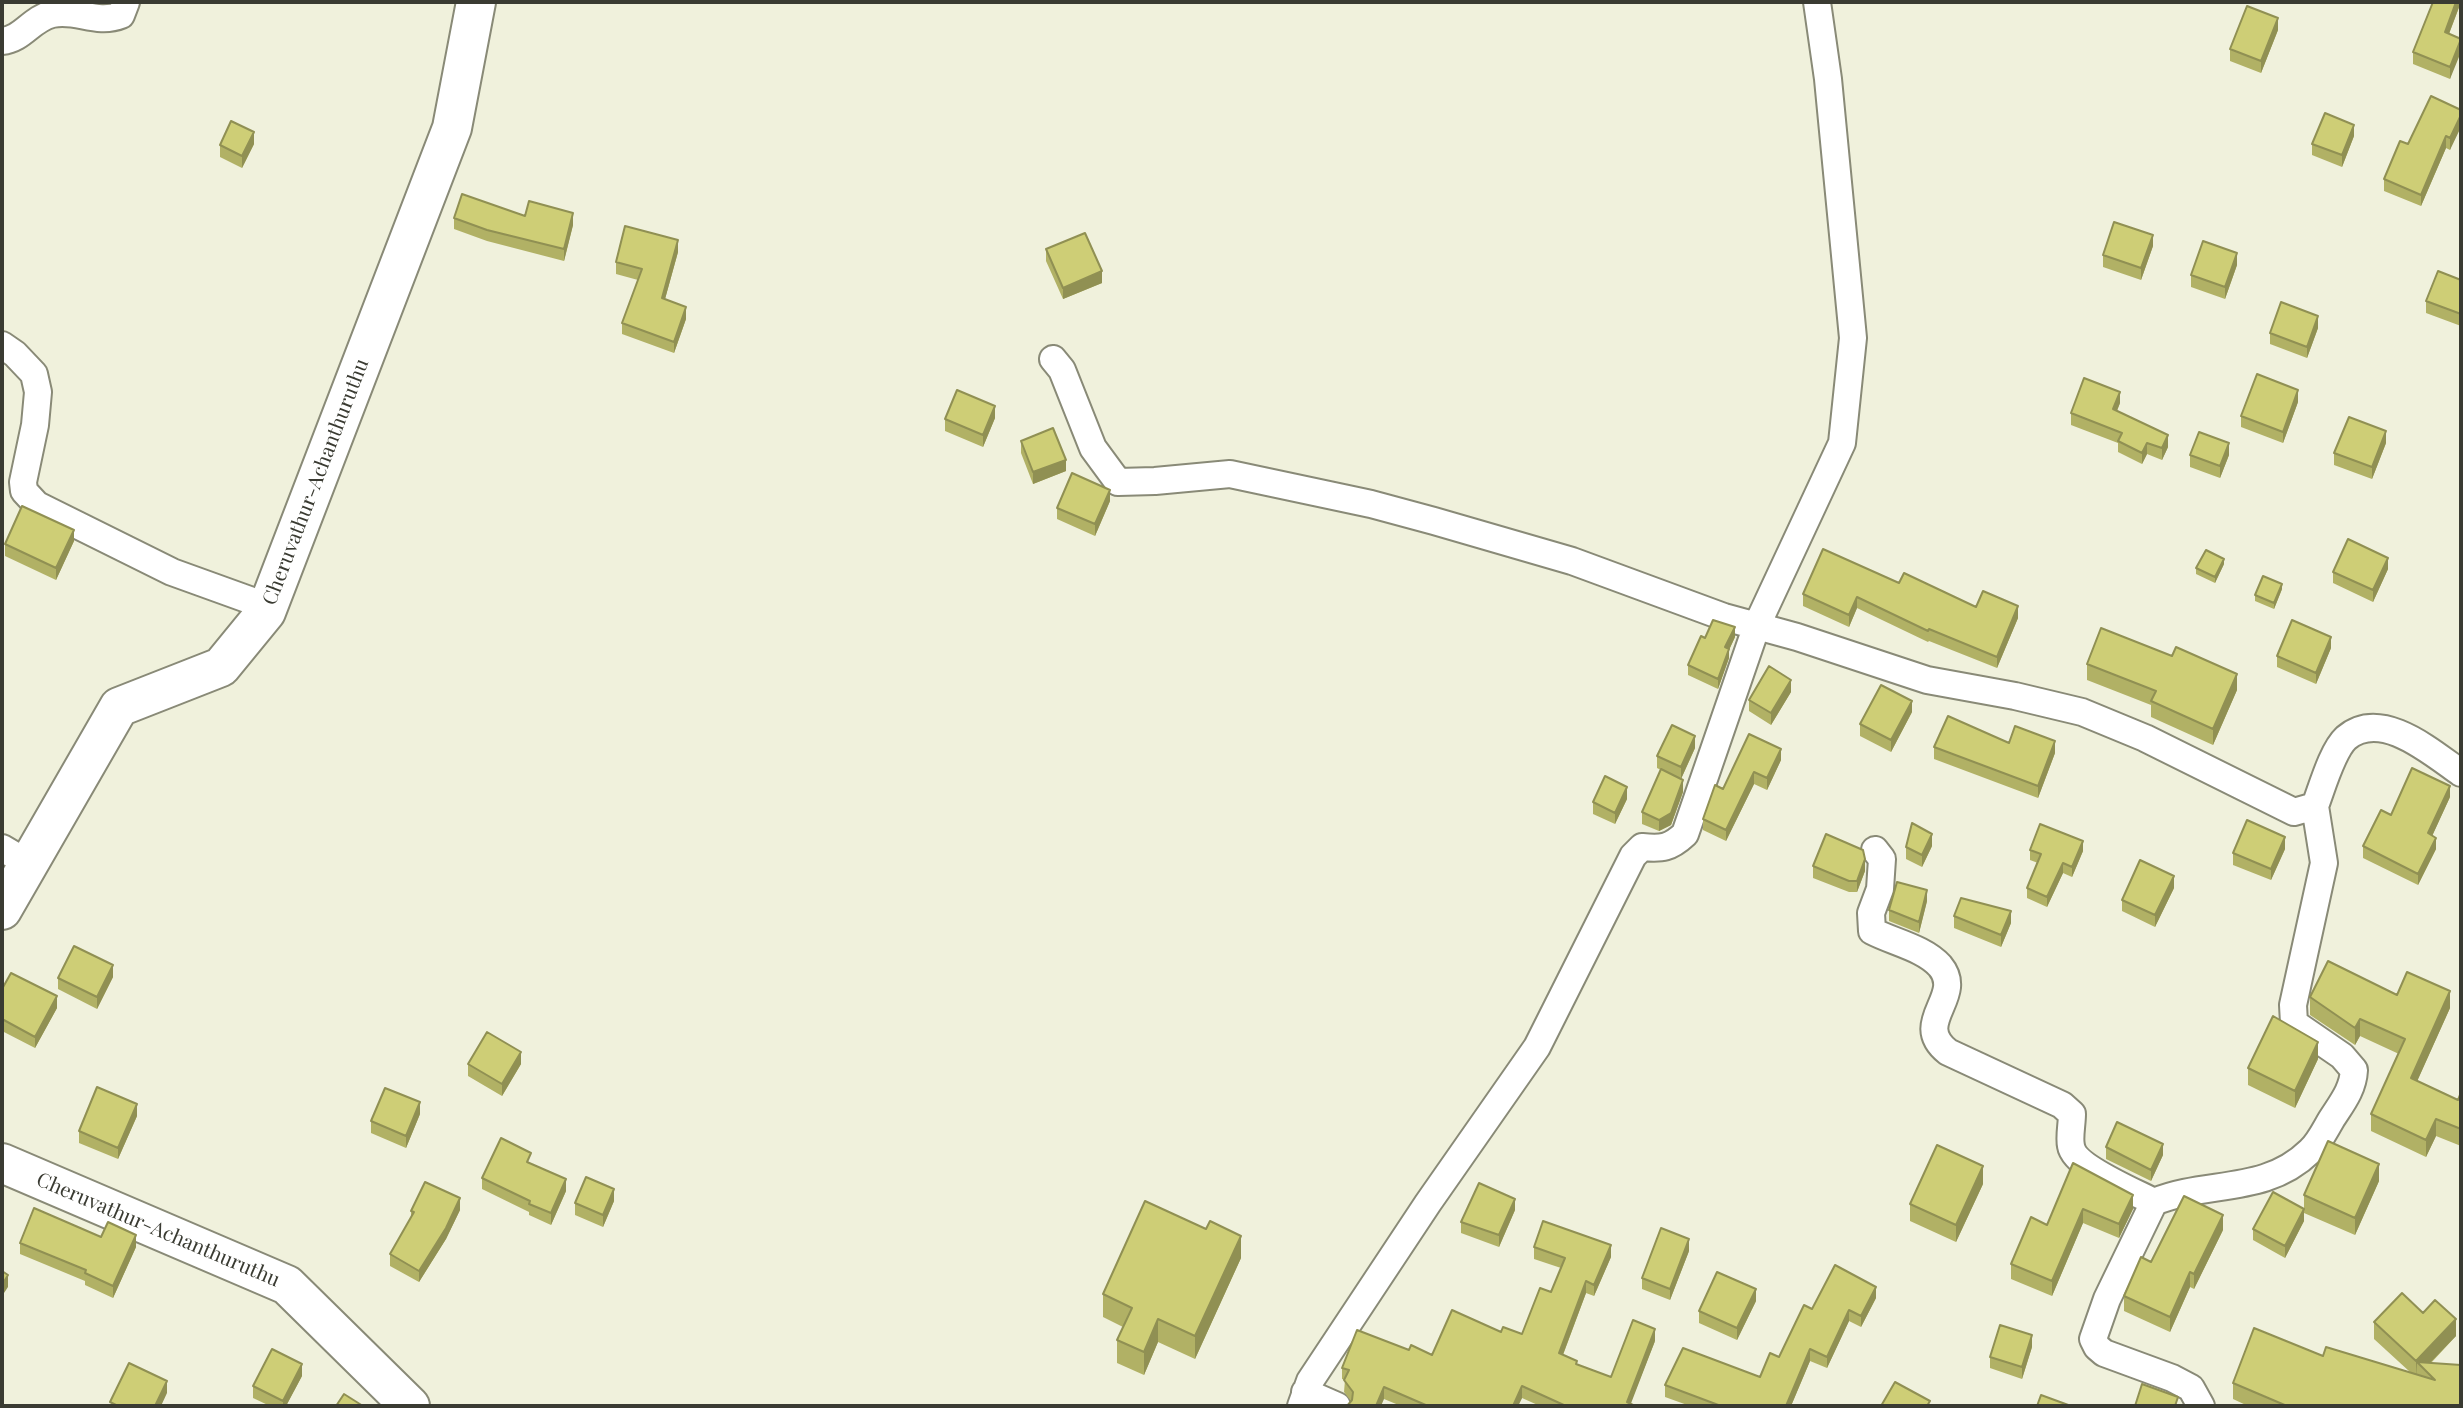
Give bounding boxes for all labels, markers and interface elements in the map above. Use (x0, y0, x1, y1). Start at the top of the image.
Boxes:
street label: Cheruvathur-Achanthuruthu (258, 355, 374, 609)
street label: Cheruvathur-Achanthuruthu (33, 1168, 283, 1292)

